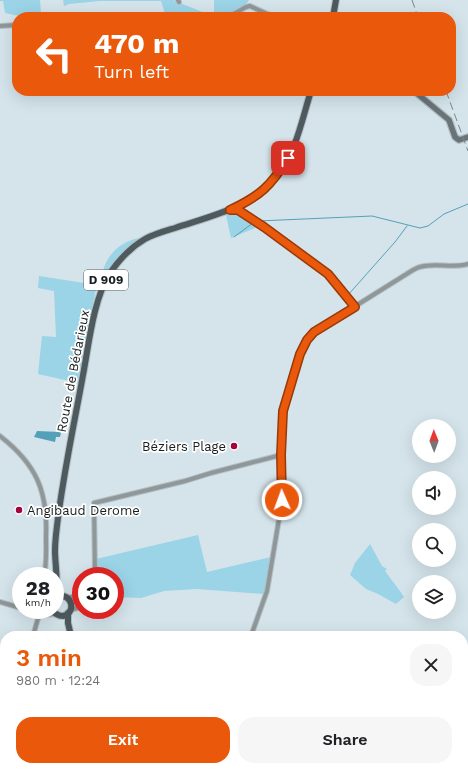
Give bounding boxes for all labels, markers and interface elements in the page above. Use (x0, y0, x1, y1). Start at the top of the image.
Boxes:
text: 470 m (94, 27, 179, 60)
icon: left (28, 28, 80, 80)
text: Turn left (94, 61, 169, 82)
pin (271, 141, 305, 175)
icon: arrive (277, 147, 299, 169)
road number: D 909 (84, 270, 128, 290)
street label: Route de Bédarieux (54, 308, 92, 434)
north arrow (412, 419, 456, 463)
map controls (412, 419, 456, 619)
place label: Béziers Plage (142, 439, 226, 454)
marker: Béziers Plage (229, 441, 239, 451)
button: sound (412, 471, 456, 515)
position arrow (261, 479, 303, 521)
place label: Angibaud Derome (27, 503, 140, 518)
marker: Angibaud Derome (14, 505, 24, 515)
button: search (412, 523, 456, 567)
speed limit sign: 30 (72, 567, 124, 619)
button: layers (412, 575, 456, 619)
text: 28 (26, 576, 50, 600)
text: km/h (25, 597, 51, 608)
text: 3 min (16, 644, 82, 672)
button: close (410, 644, 452, 686)
text: 980 m · 12:24 (16, 673, 100, 688)
button: Exit (16, 717, 230, 763)
button: Share (238, 717, 452, 763)

